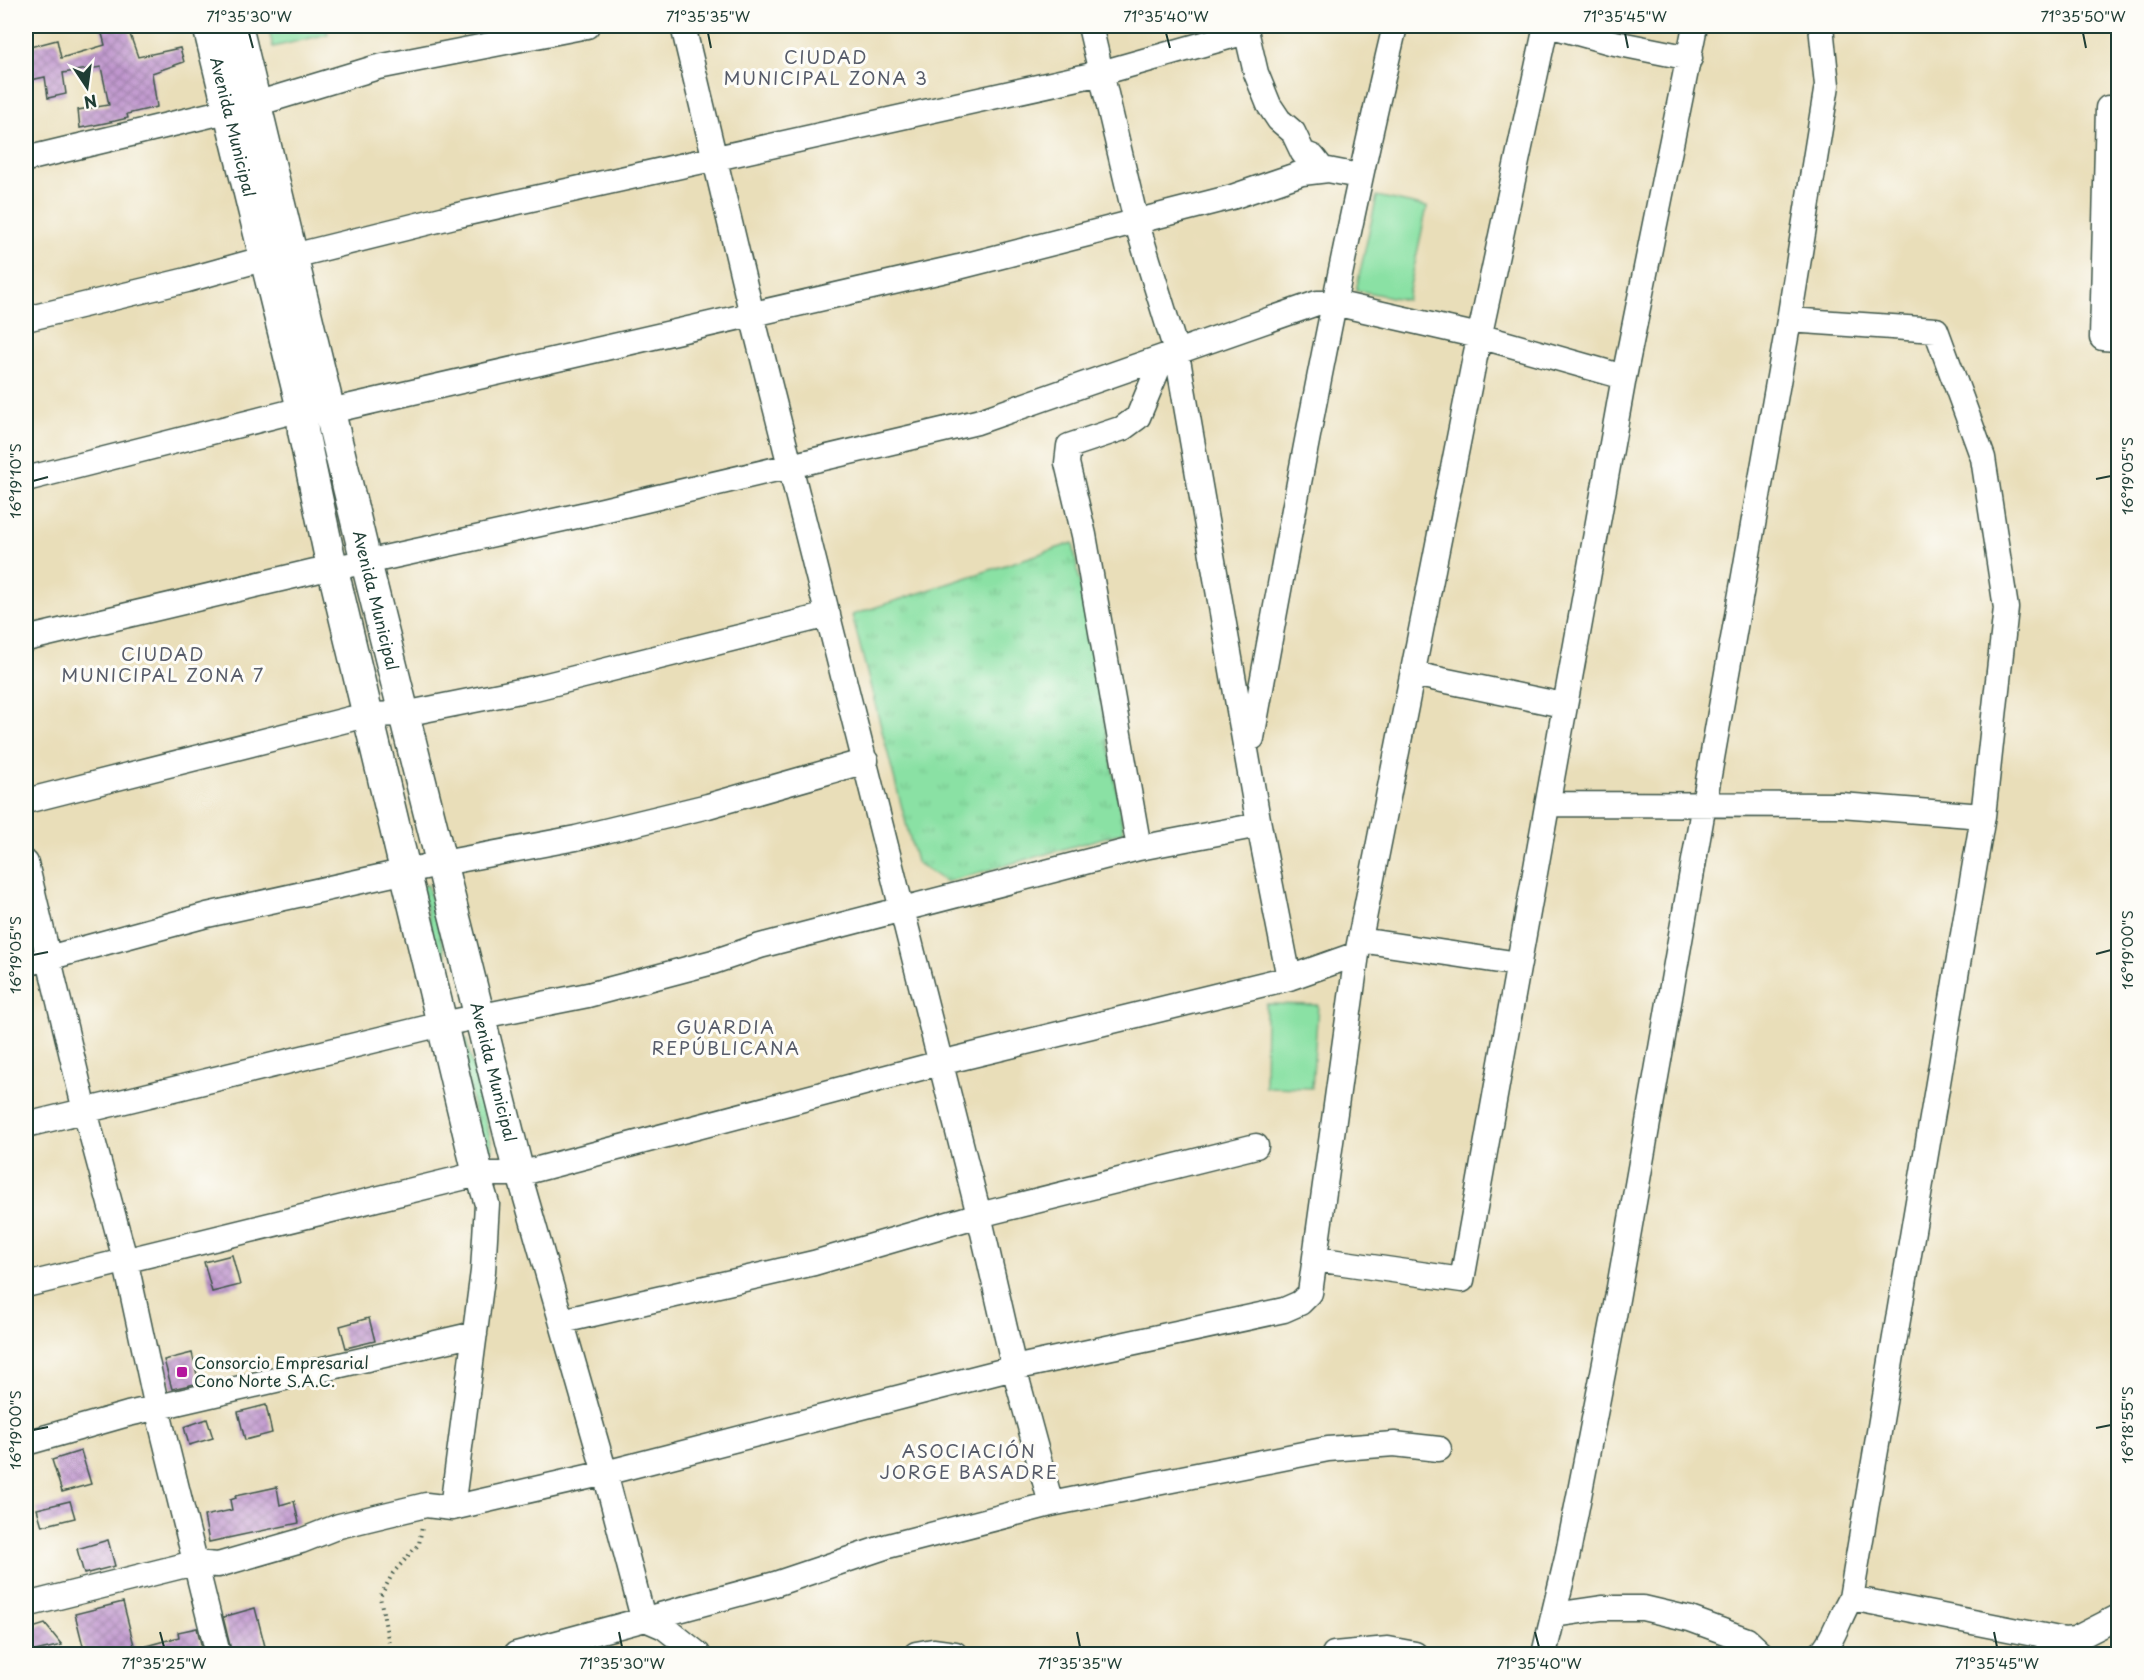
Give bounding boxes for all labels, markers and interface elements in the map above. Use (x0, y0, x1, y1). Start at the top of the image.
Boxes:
text: 71°35'30"W (206, 4, 292, 27)
text: 71°35'35"W (666, 4, 751, 27)
text: 71°35'40"W (1123, 4, 1209, 27)
text: 71°35'45"W (1583, 4, 1668, 27)
text: 71°35'50"W (2040, 4, 2126, 27)
district label: CIUDAD MUNICIPAL ZONA 3 (724, 43, 928, 91)
street label: Avenida Municipal (205, 54, 262, 199)
north arrow (57, 57, 117, 117)
text: N (82, 89, 99, 116)
text: 16°19'05"S (2115, 437, 2138, 515)
text: 16°19'10"S (3, 443, 26, 519)
street label: Avenida Municipal (348, 528, 406, 673)
district label: CIUDAD MUNICIPAL ZONA 7 (61, 640, 265, 688)
text: 16°19'00"S (2115, 910, 2138, 990)
text: 16°19'05"S (3, 916, 26, 994)
street label: Avenida Municipal (465, 999, 523, 1144)
district label: GUARDIA REPÚBLICANA (651, 1013, 801, 1061)
place label: Consorcio Empresarial Cono Norte S.A.C. (194, 1350, 369, 1392)
marker: Consorcio Empresarial Cono Norte S.A.C. (175, 1365, 189, 1379)
text: 16°18'55"S (2115, 1386, 2138, 1464)
text: 16°19'00"S (3, 1390, 26, 1470)
district label: ASOCIACIÓN JORGE BASADRE (880, 1437, 1058, 1485)
text: 71°35'25"W (122, 1651, 207, 1674)
text: 71°35'30"W (579, 1651, 665, 1674)
text: 71°35'35"W (1038, 1651, 1123, 1674)
text: 71°35'40"W (1496, 1651, 1582, 1674)
text: 71°35'45"W (1955, 1651, 2040, 1674)

